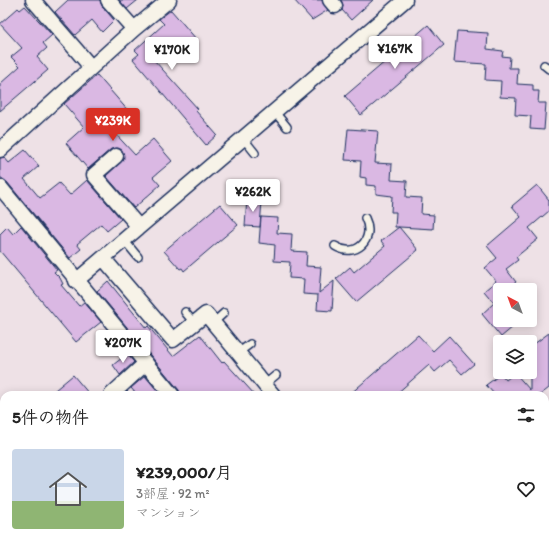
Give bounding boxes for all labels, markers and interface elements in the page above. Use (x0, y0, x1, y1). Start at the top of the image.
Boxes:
pin: ¥167K (367, 36, 423, 70)
pin: ¥170K (144, 37, 200, 71)
text: ¥167K (378, 41, 412, 56)
text: ¥170K (154, 42, 190, 57)
pin: ¥239K (85, 108, 141, 142)
text: ¥239K (95, 113, 131, 128)
pin: ¥262K (225, 179, 281, 213)
text: ¥262K (235, 184, 271, 199)
north arrow (493, 283, 537, 327)
map controls (493, 283, 537, 379)
pin: ¥207K (95, 330, 151, 364)
text: ¥207K (105, 335, 141, 350)
button: layers (493, 335, 537, 379)
icon: filters (515, 404, 537, 426)
text: 5件の物件 (12, 407, 89, 427)
text: ¥239,000/月 (136, 462, 232, 482)
icon: home (44, 465, 92, 513)
icon: heart (515, 478, 537, 500)
text: 3部屋 · 92 m² (136, 486, 210, 501)
text: マンション (136, 505, 200, 520)

